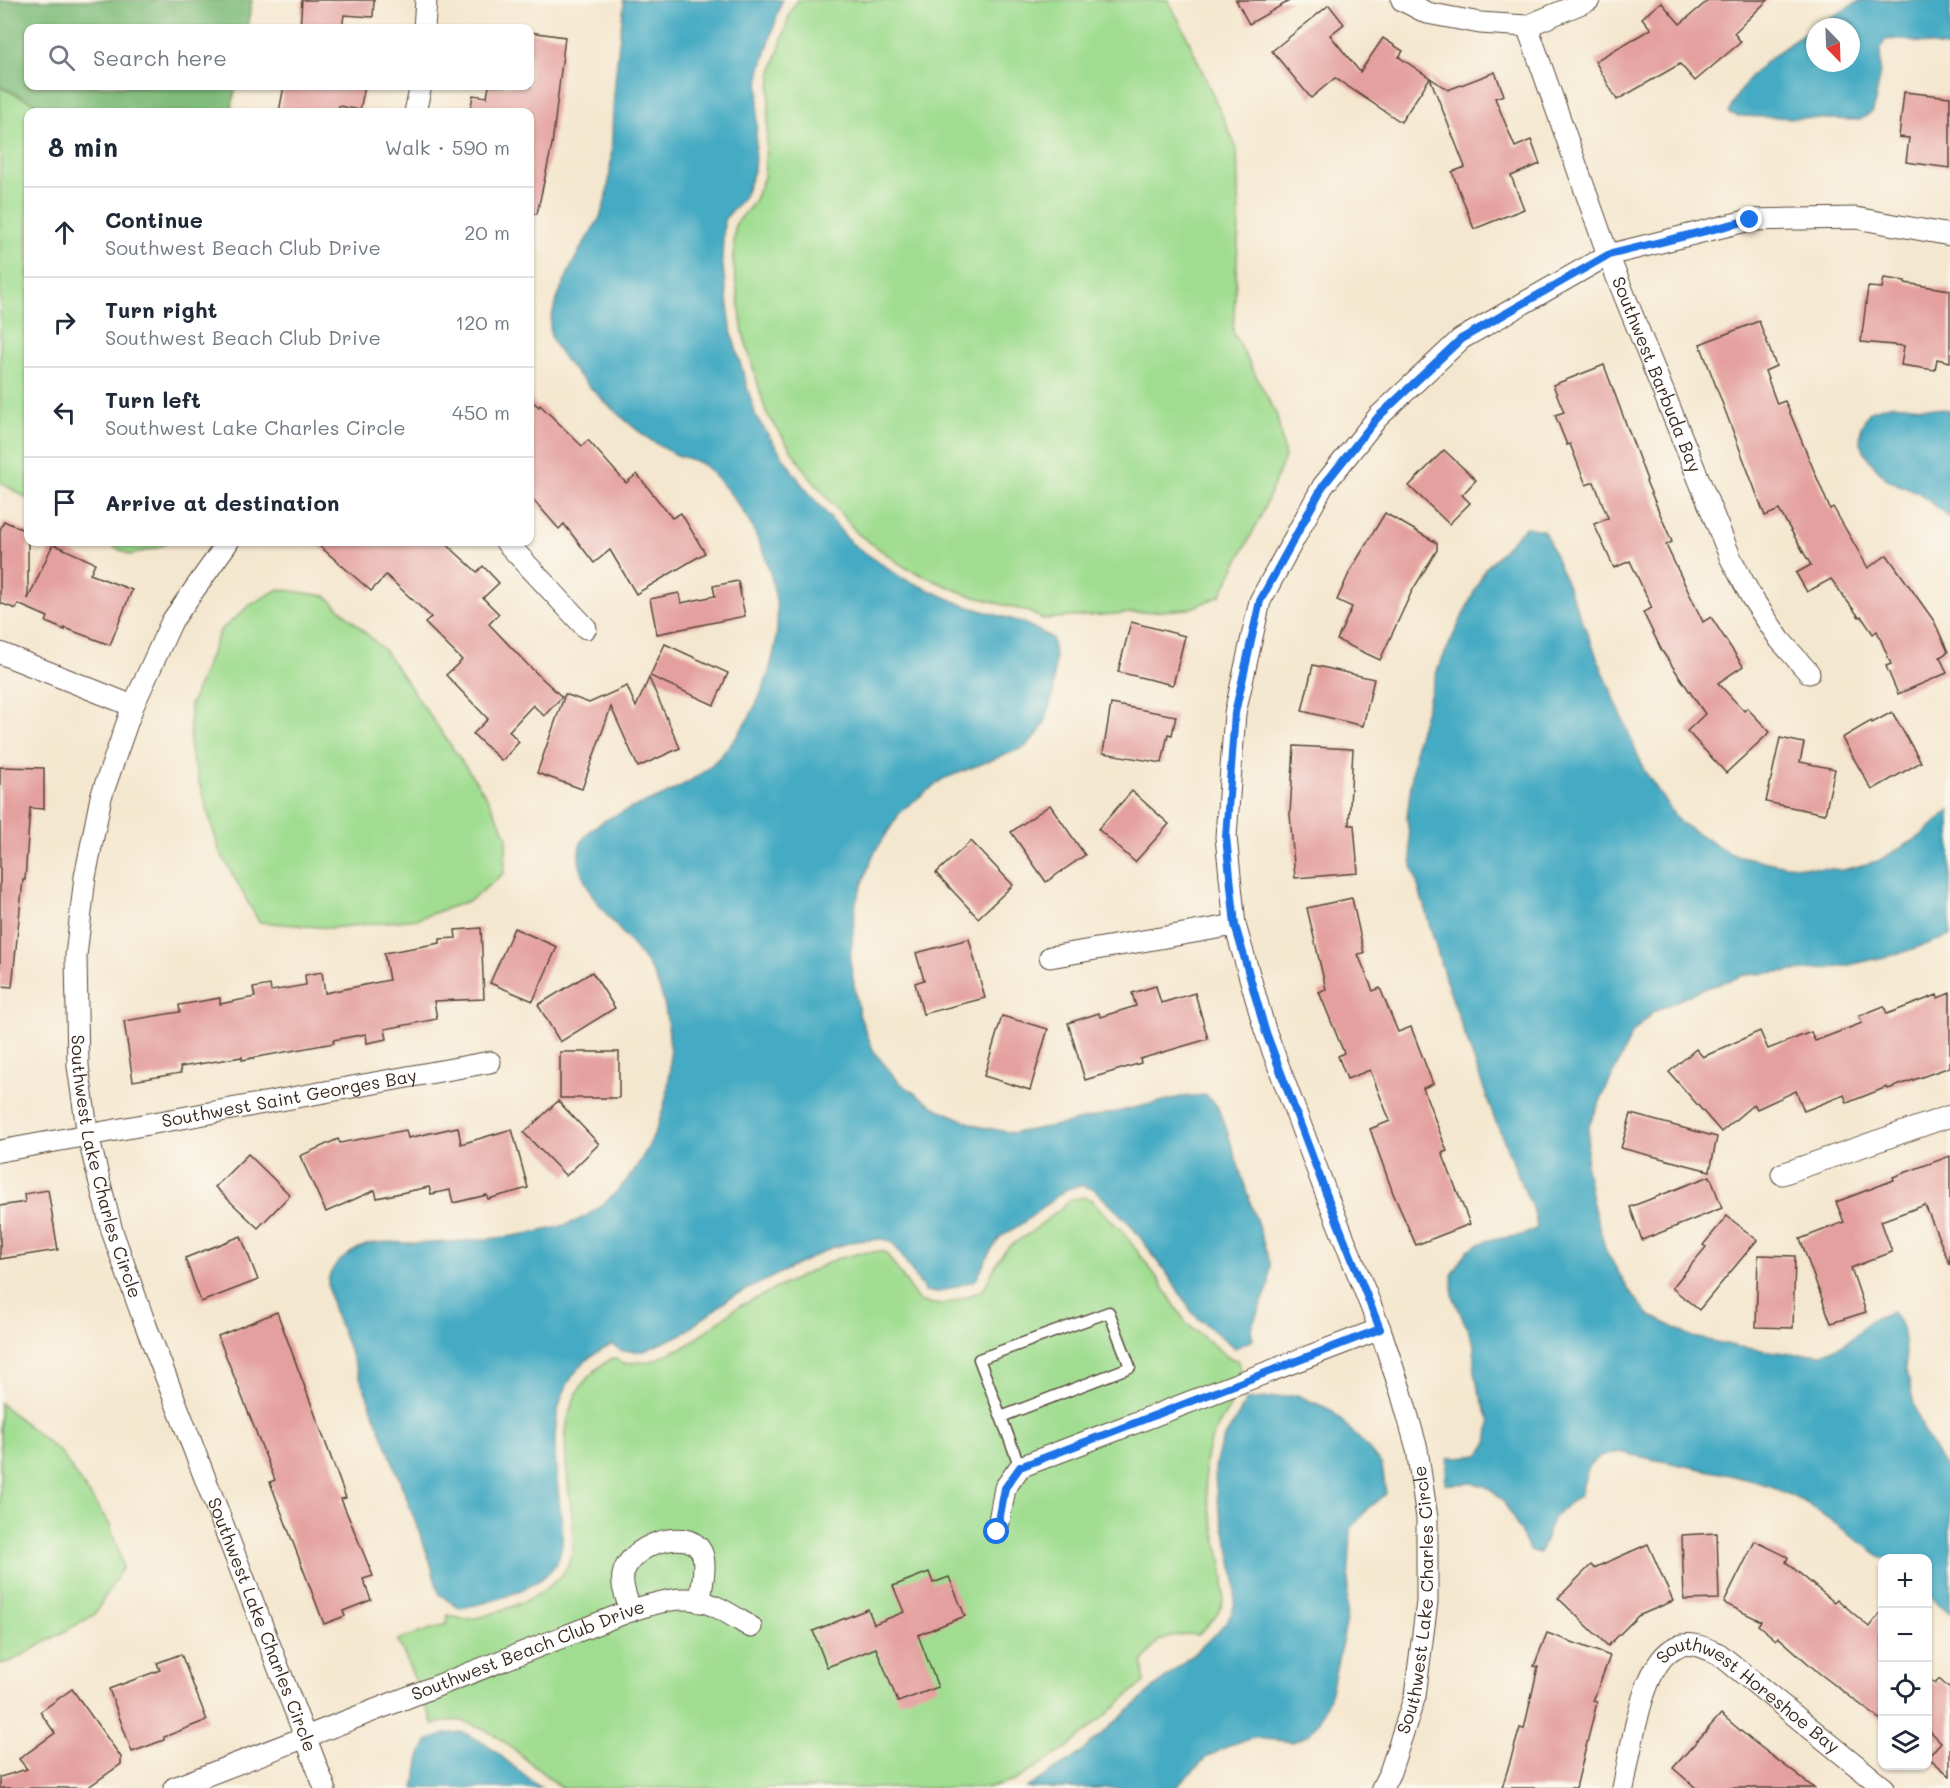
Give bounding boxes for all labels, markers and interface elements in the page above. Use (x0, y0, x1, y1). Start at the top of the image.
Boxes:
north arrow (1806, 18, 1860, 72)
search box (24, 24, 534, 90)
icon: search (45, 41, 78, 74)
text: Search here (93, 43, 227, 72)
text: 8 min (48, 130, 118, 164)
text: Walk · 590 m (385, 134, 510, 160)
text: Continue (105, 205, 203, 234)
route end (1736, 206, 1762, 232)
icon: ahead (48, 216, 81, 249)
text: 20 m (464, 219, 510, 245)
text: Southwest Beach Club Drive (105, 234, 381, 260)
street label: Southwest Barbuda Bay (1607, 273, 1708, 476)
text: Turn right (105, 295, 217, 324)
icon: right (48, 306, 81, 339)
text: 120 m (455, 309, 510, 335)
text: Southwest Beach Club Drive (105, 324, 381, 350)
text: Turn left (105, 385, 201, 414)
icon: left (48, 396, 81, 429)
text: 450 m (452, 399, 510, 425)
text: Southwest Lake Charles Circle (105, 414, 406, 440)
icon: arrive (48, 486, 81, 519)
text: Arrive at destination (105, 488, 340, 517)
street label: Southwest Lake Charles Circle (66, 1034, 148, 1301)
street label: Southwest Saint Georges Bay (160, 1063, 419, 1132)
street label: Southwest Lake Charles Circle (1390, 1464, 1438, 1737)
street label: Southwest Lake Charles Circle (203, 1494, 323, 1755)
route start (983, 1518, 1009, 1544)
map controls (1878, 1554, 1932, 1770)
button: + (1878, 1554, 1932, 1608)
street label: Southwest Beach Club Drive (408, 1594, 647, 1706)
button: − (1878, 1608, 1932, 1662)
street label: Southwest Horeshoe Bay (1650, 1631, 1845, 1758)
button: locate (1878, 1662, 1932, 1716)
button: layers (1878, 1716, 1932, 1770)

